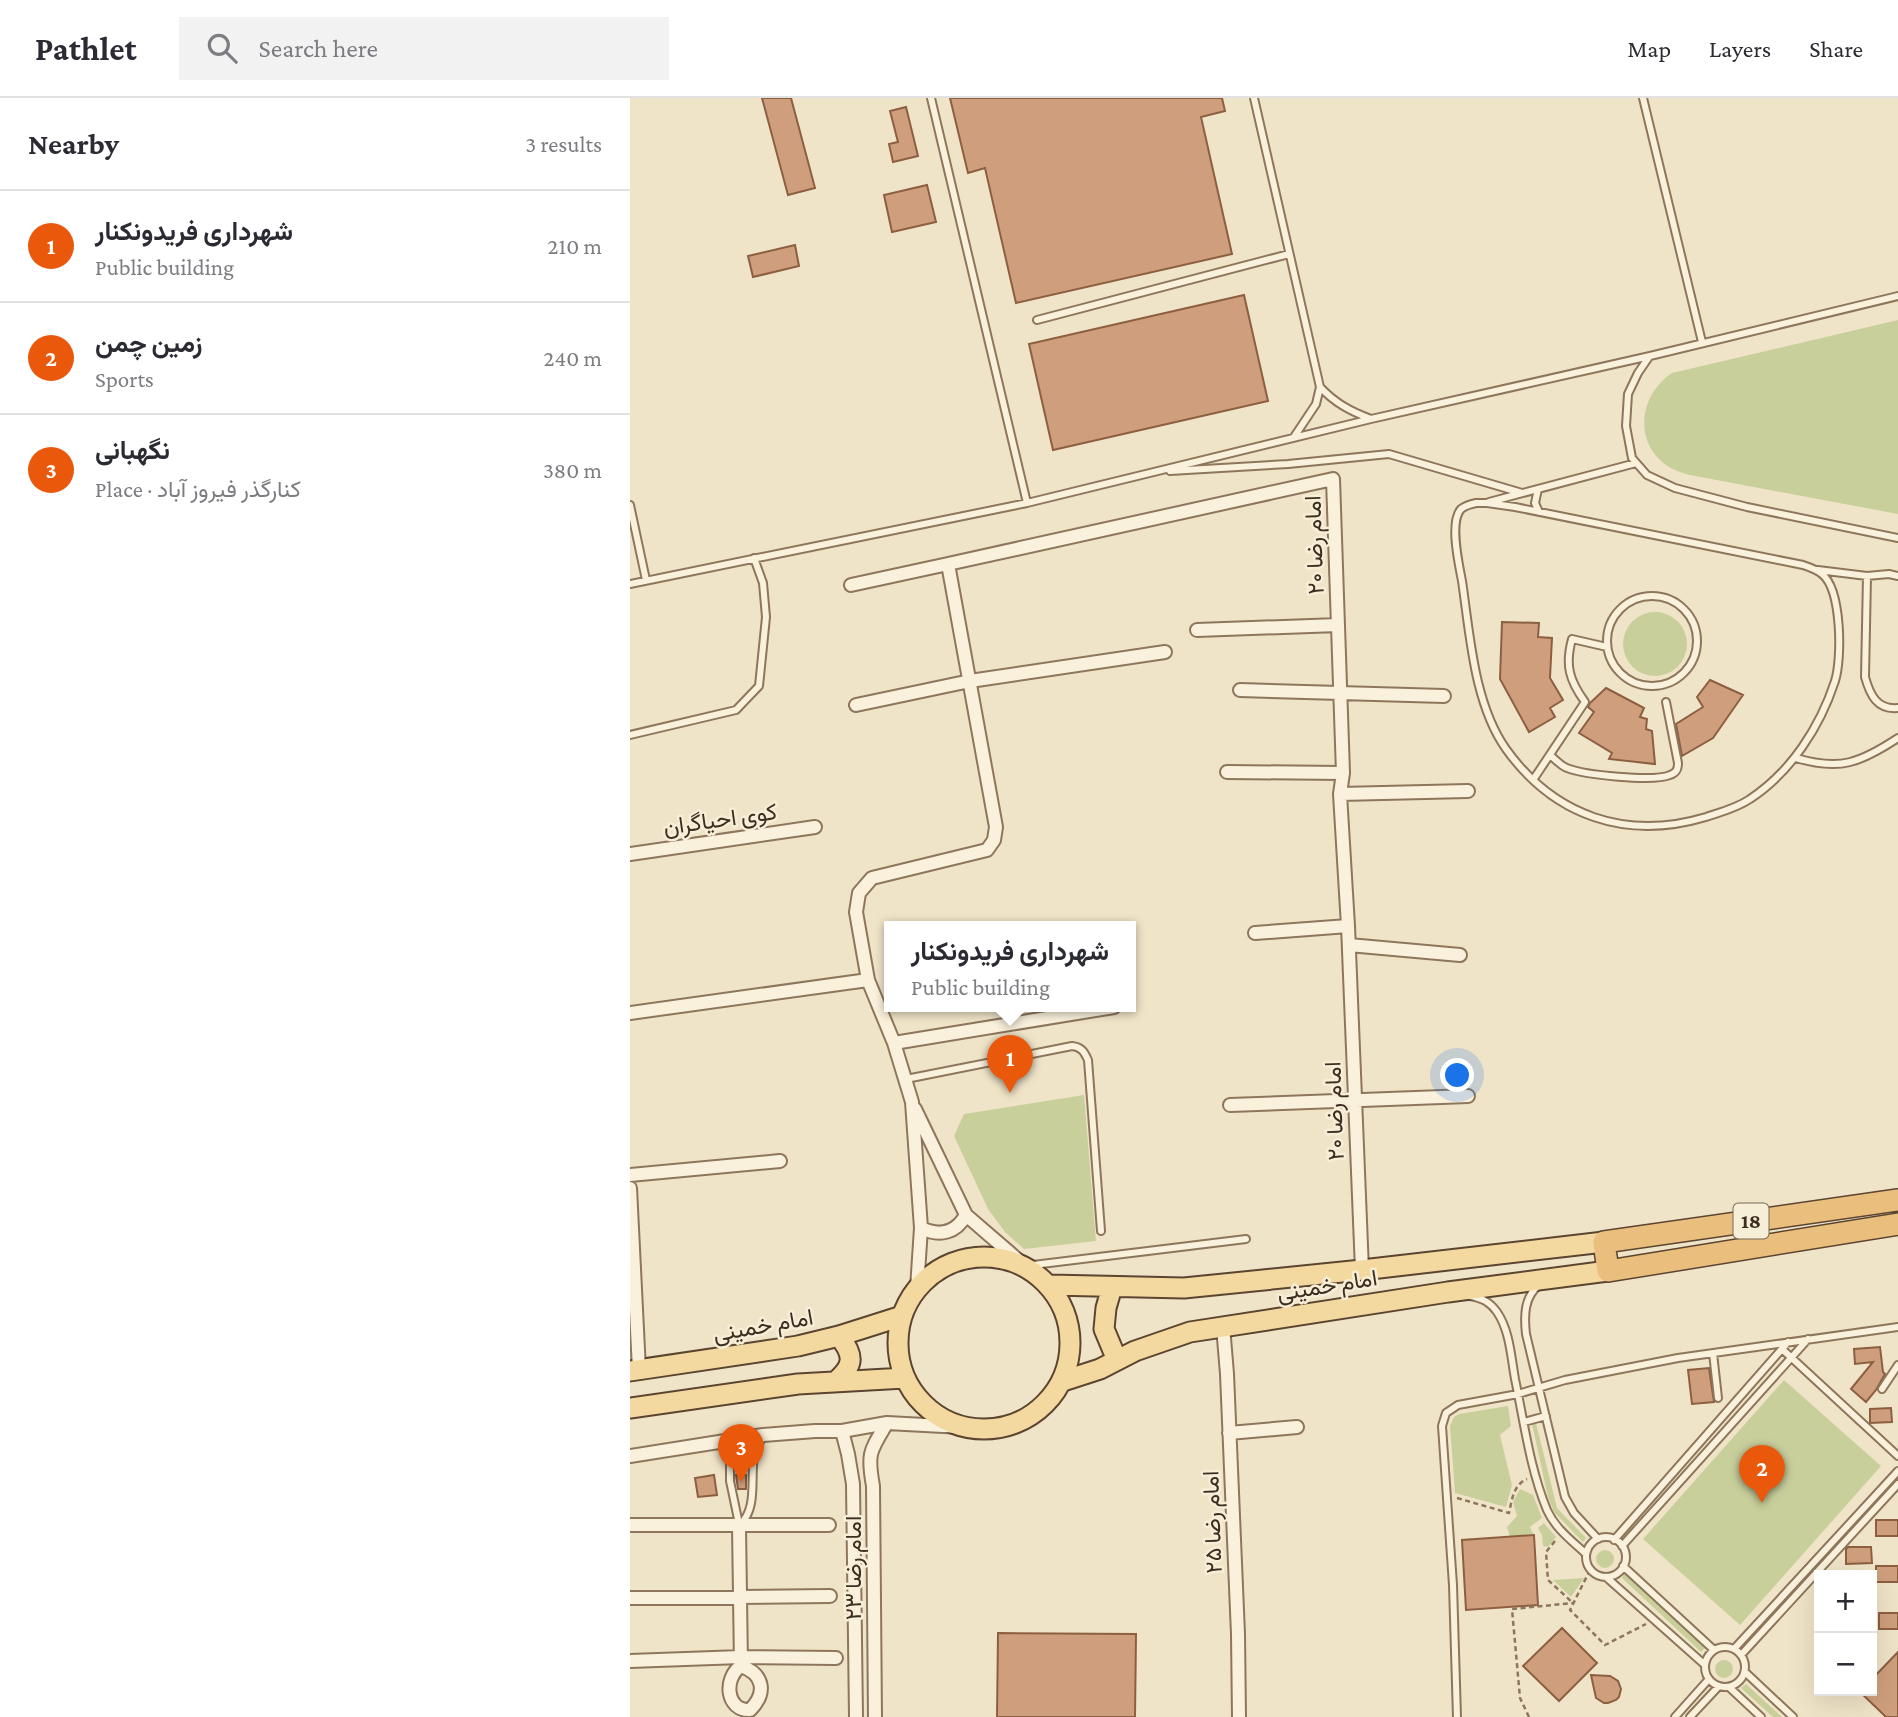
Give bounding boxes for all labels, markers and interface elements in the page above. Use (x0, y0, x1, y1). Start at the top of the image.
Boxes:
search box (179, 17, 669, 80)
icon: search (203, 29, 241, 67)
text: Pathlet (35, 30, 137, 67)
text: Search here (259, 34, 378, 63)
text: Map (1627, 35, 1671, 62)
text: Layers (1709, 35, 1771, 62)
text: Share (1809, 35, 1863, 62)
text: Nearby (28, 127, 119, 160)
text: 3 results (525, 131, 602, 157)
text: شهرداری فریدونکنار (95, 217, 293, 246)
text: 1 (47, 233, 55, 259)
text: 210 m (548, 233, 602, 259)
text: Public building (95, 254, 234, 280)
text: زمین چمن (95, 329, 202, 358)
text: 2 (45, 345, 57, 371)
text: 240 m (543, 345, 602, 371)
text: Sports (95, 366, 154, 392)
text: نگهبانی (95, 436, 170, 465)
text: 3 (45, 457, 57, 483)
text: 380 m (543, 457, 602, 483)
text: Place · کنارگذر فیروز آباد (95, 476, 301, 502)
street label: امام رضا ۲۰ (1299, 495, 1331, 595)
street label: کوی احیاگران (661, 798, 779, 842)
popup (884, 921, 1136, 1012)
text: شهرداری فریدونکنار (911, 937, 1109, 966)
text: Public building (911, 974, 1050, 1000)
pin: 1 (987, 1035, 1033, 1093)
your location (1440, 1058, 1474, 1092)
street label: امام رضا ۲۰ (1319, 1061, 1351, 1161)
road number: 18 (1734, 1204, 1768, 1238)
street label: امام خمینی (1275, 1264, 1379, 1308)
street label: امام خمینی (711, 1303, 815, 1349)
pin: 3 (718, 1424, 764, 1482)
pin: 2 (1739, 1445, 1785, 1503)
street label: امام رضا ۲۵ (1197, 1470, 1229, 1574)
street label: امام رضا ۲۳ (840, 1516, 868, 1620)
map controls (1814, 1570, 1877, 1696)
button: + (1814, 1570, 1877, 1633)
button: − (1814, 1633, 1877, 1696)

